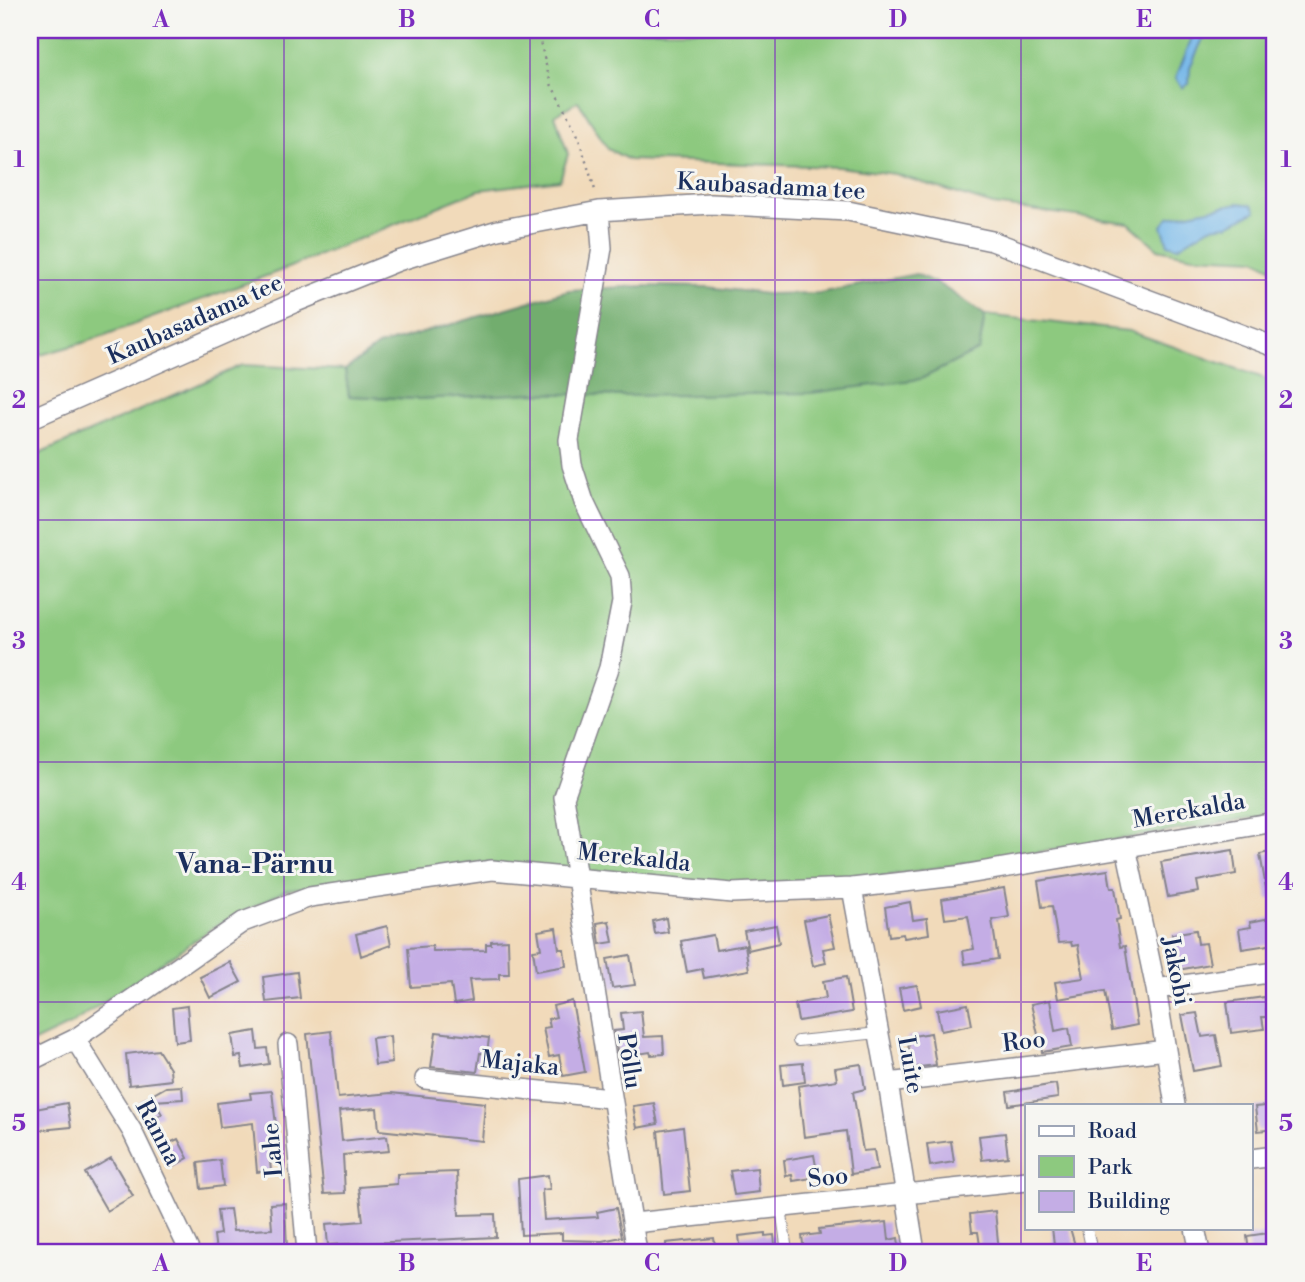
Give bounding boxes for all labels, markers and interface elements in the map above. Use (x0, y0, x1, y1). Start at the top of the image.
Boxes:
text: A (152, 6, 170, 34)
text: B (398, 6, 416, 34)
text: C (644, 6, 660, 34)
text: D (889, 6, 907, 34)
text: E (1136, 6, 1152, 34)
text: 1 (13, 146, 25, 174)
text: 1 (1280, 146, 1292, 174)
street label: Kaubasadama tee (676, 167, 866, 207)
street label: Kaubasadama tee (102, 268, 288, 372)
text: 2 (12, 387, 26, 415)
text: 2 (1279, 387, 1293, 415)
text: 3 (12, 628, 26, 656)
text: 3 (1279, 628, 1293, 656)
street label: Merekalda (1130, 786, 1249, 836)
street label: Merekalda (576, 837, 693, 879)
district label: Vana-Pärnu (175, 847, 334, 882)
text: 4 (11, 869, 27, 897)
text: 4 (1278, 869, 1294, 897)
street label: Jakobi (1154, 933, 1197, 1008)
street label: Roo (1001, 1024, 1047, 1060)
street label: Põllu (610, 1031, 648, 1091)
street label: Luite (890, 1034, 930, 1096)
street label: Majaka (479, 1045, 562, 1083)
street label: Ranna (128, 1095, 188, 1172)
legend (1025, 1104, 1252, 1230)
text: 5 (12, 1110, 26, 1138)
text: 5 (1279, 1110, 1293, 1138)
text: Road (1088, 1119, 1137, 1145)
street label: Lahe (256, 1122, 290, 1178)
text: Park (1088, 1155, 1133, 1181)
street label: Soo (806, 1161, 850, 1195)
text: Building (1087, 1189, 1170, 1215)
text: A (152, 1250, 170, 1278)
text: B (398, 1250, 416, 1278)
text: C (644, 1250, 660, 1278)
text: D (889, 1250, 907, 1278)
text: E (1136, 1250, 1152, 1278)

